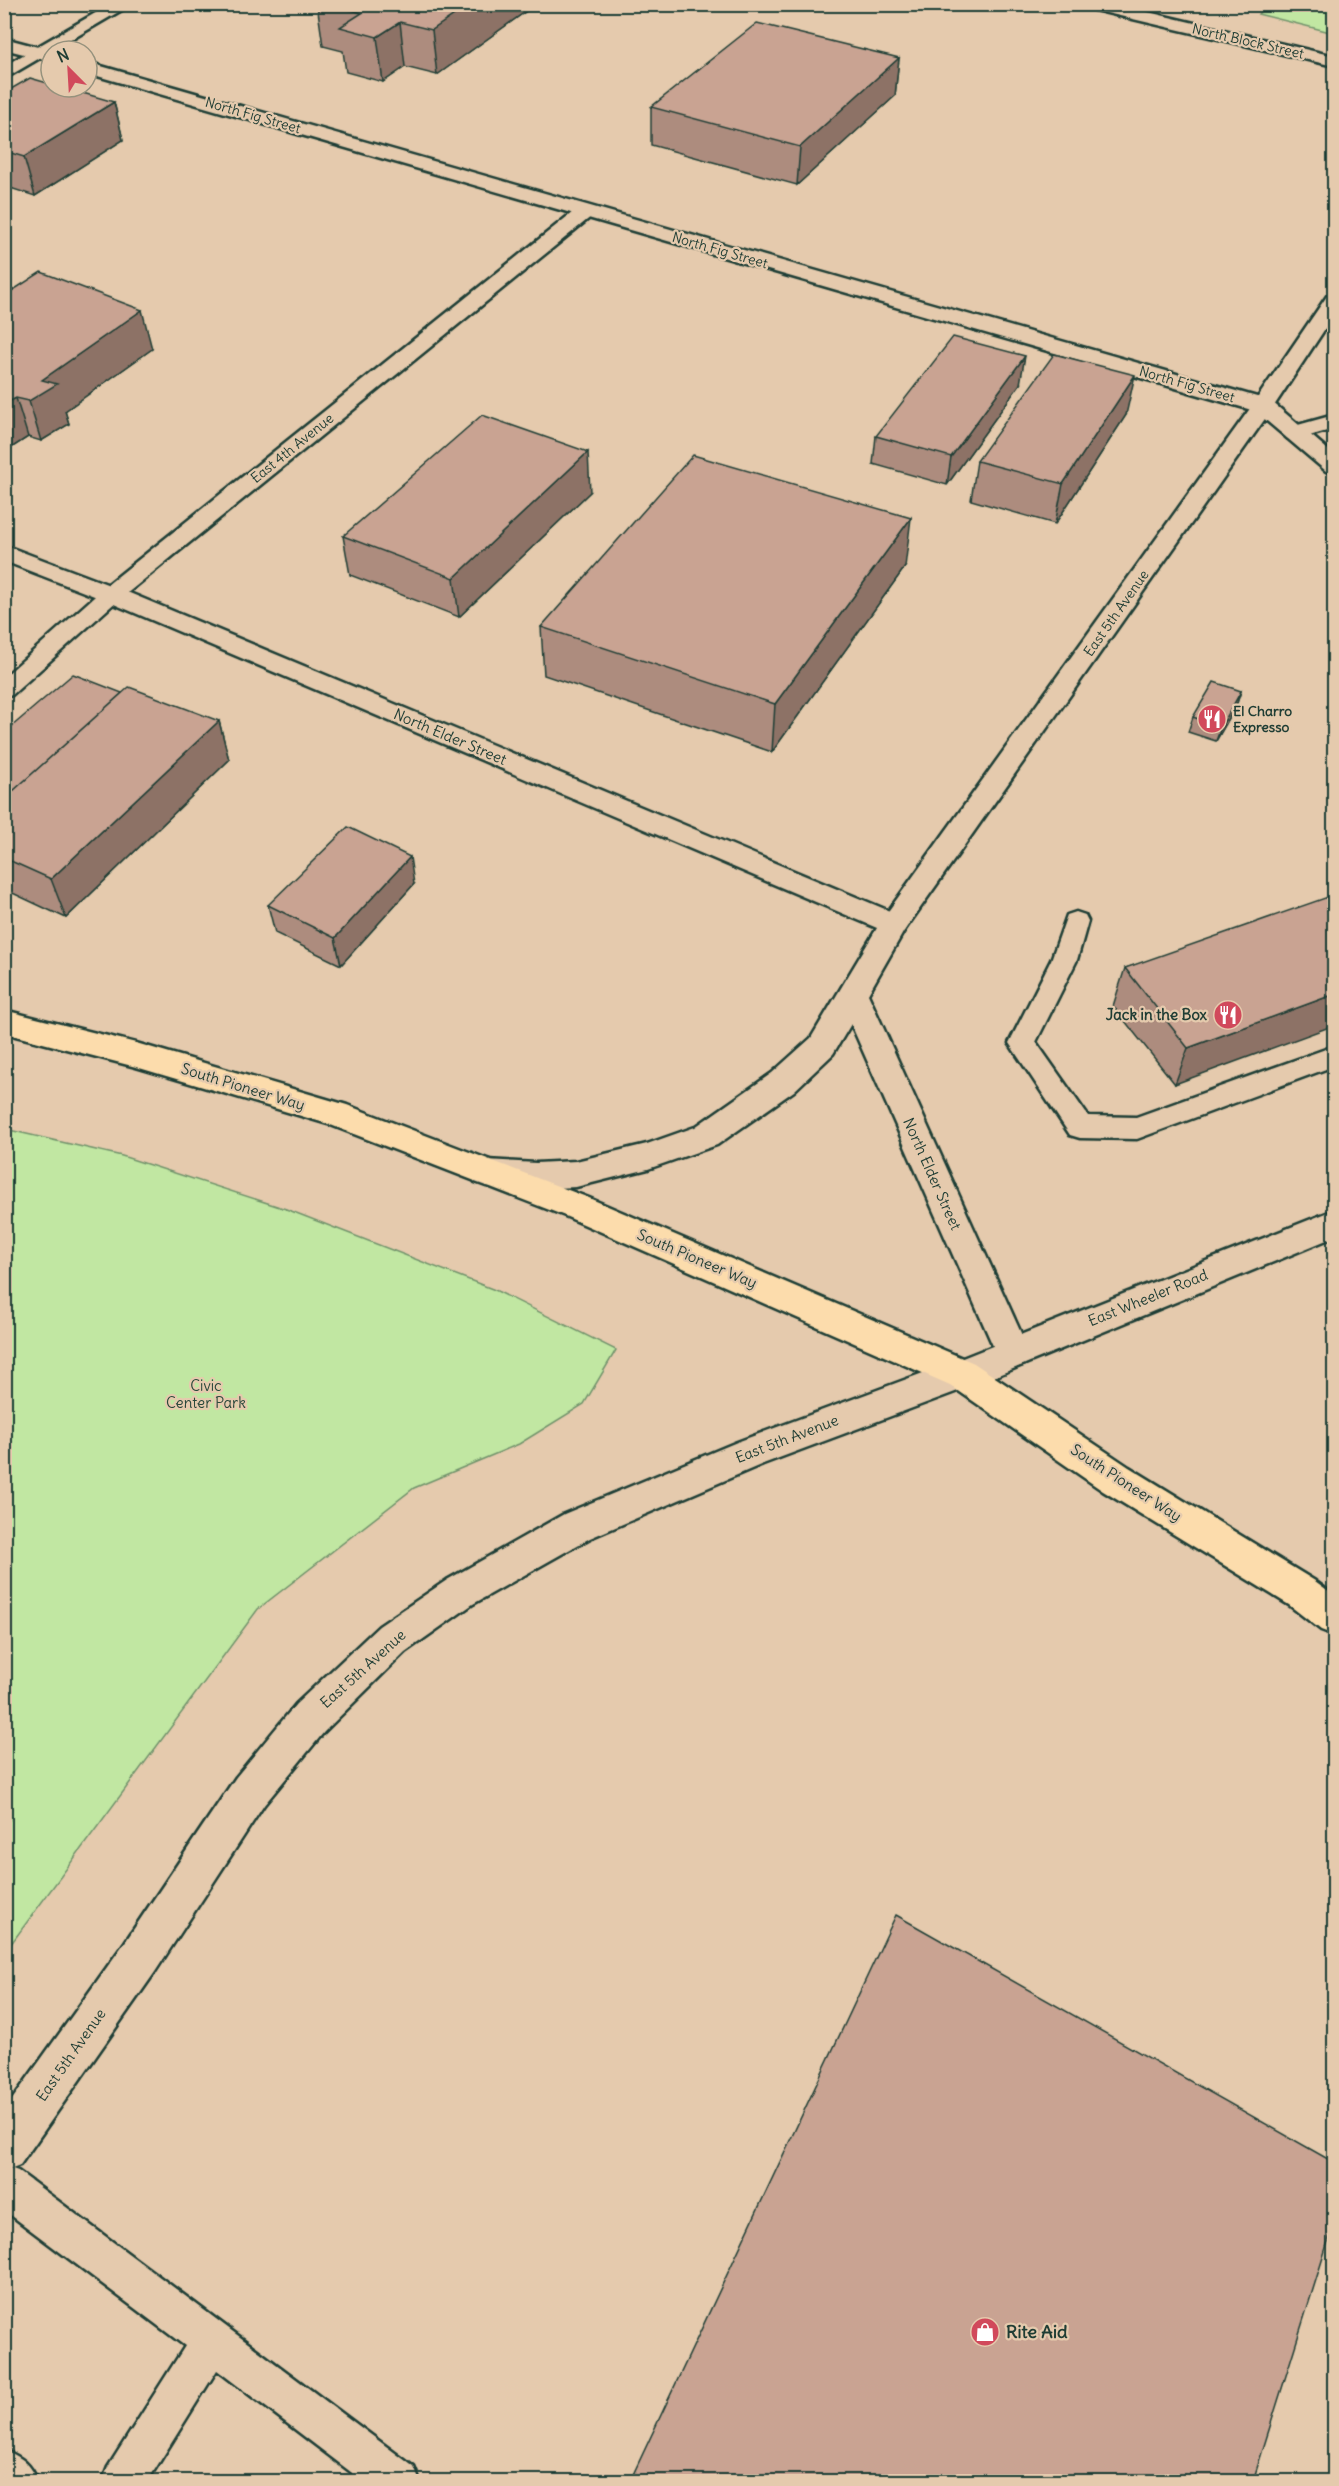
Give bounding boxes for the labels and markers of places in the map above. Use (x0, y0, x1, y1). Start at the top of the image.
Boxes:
place label: El Charro Expresso (1233, 702, 1292, 736)
restaurant icon: El Charro Expresso (1196, 703, 1228, 735)
restaurant icon: Jack in the Box (1212, 999, 1244, 1031)
place label: Jack in the Box (1106, 1005, 1208, 1024)
shop icon: Rite Aid (969, 2316, 1001, 2348)
place label: Rite Aid (1006, 2320, 1068, 2343)

